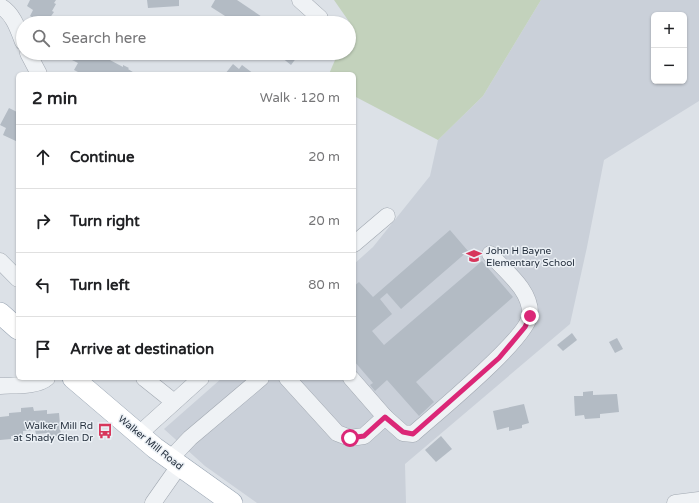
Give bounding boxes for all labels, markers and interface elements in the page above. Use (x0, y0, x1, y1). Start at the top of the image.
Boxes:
map controls (651, 12, 687, 84)
button: + (651, 12, 687, 48)
search box (16, 16, 356, 60)
icon: search (30, 27, 52, 49)
text: Search here (62, 29, 146, 47)
button: − (651, 48, 687, 84)
text: 2 min (32, 88, 77, 109)
text: Walk · 120 m (260, 90, 340, 106)
icon: ahead (32, 146, 54, 168)
text: Continue (70, 148, 134, 166)
text: 20 m (308, 149, 340, 165)
icon: right (32, 210, 54, 232)
text: Turn right (70, 212, 140, 230)
text: 20 m (308, 213, 340, 229)
place label: John H Bayne Elementary School (486, 245, 575, 269)
school or university icon: John H Bayne Elementary School (465, 247, 483, 265)
icon: left (32, 274, 54, 296)
text: Turn left (70, 276, 130, 294)
text: 80 m (308, 277, 340, 293)
route end (521, 307, 539, 325)
icon: arrive (32, 338, 54, 360)
text: Arrive at destination (70, 340, 214, 358)
street label: Walker Mill Road (115, 413, 185, 473)
place label: Walker Mill Rd at Shady Glen Dr (13, 420, 93, 444)
bus stop icon: Walker Mill Rd at Shady Glen Dr (96, 422, 114, 440)
route start (341, 429, 359, 447)

